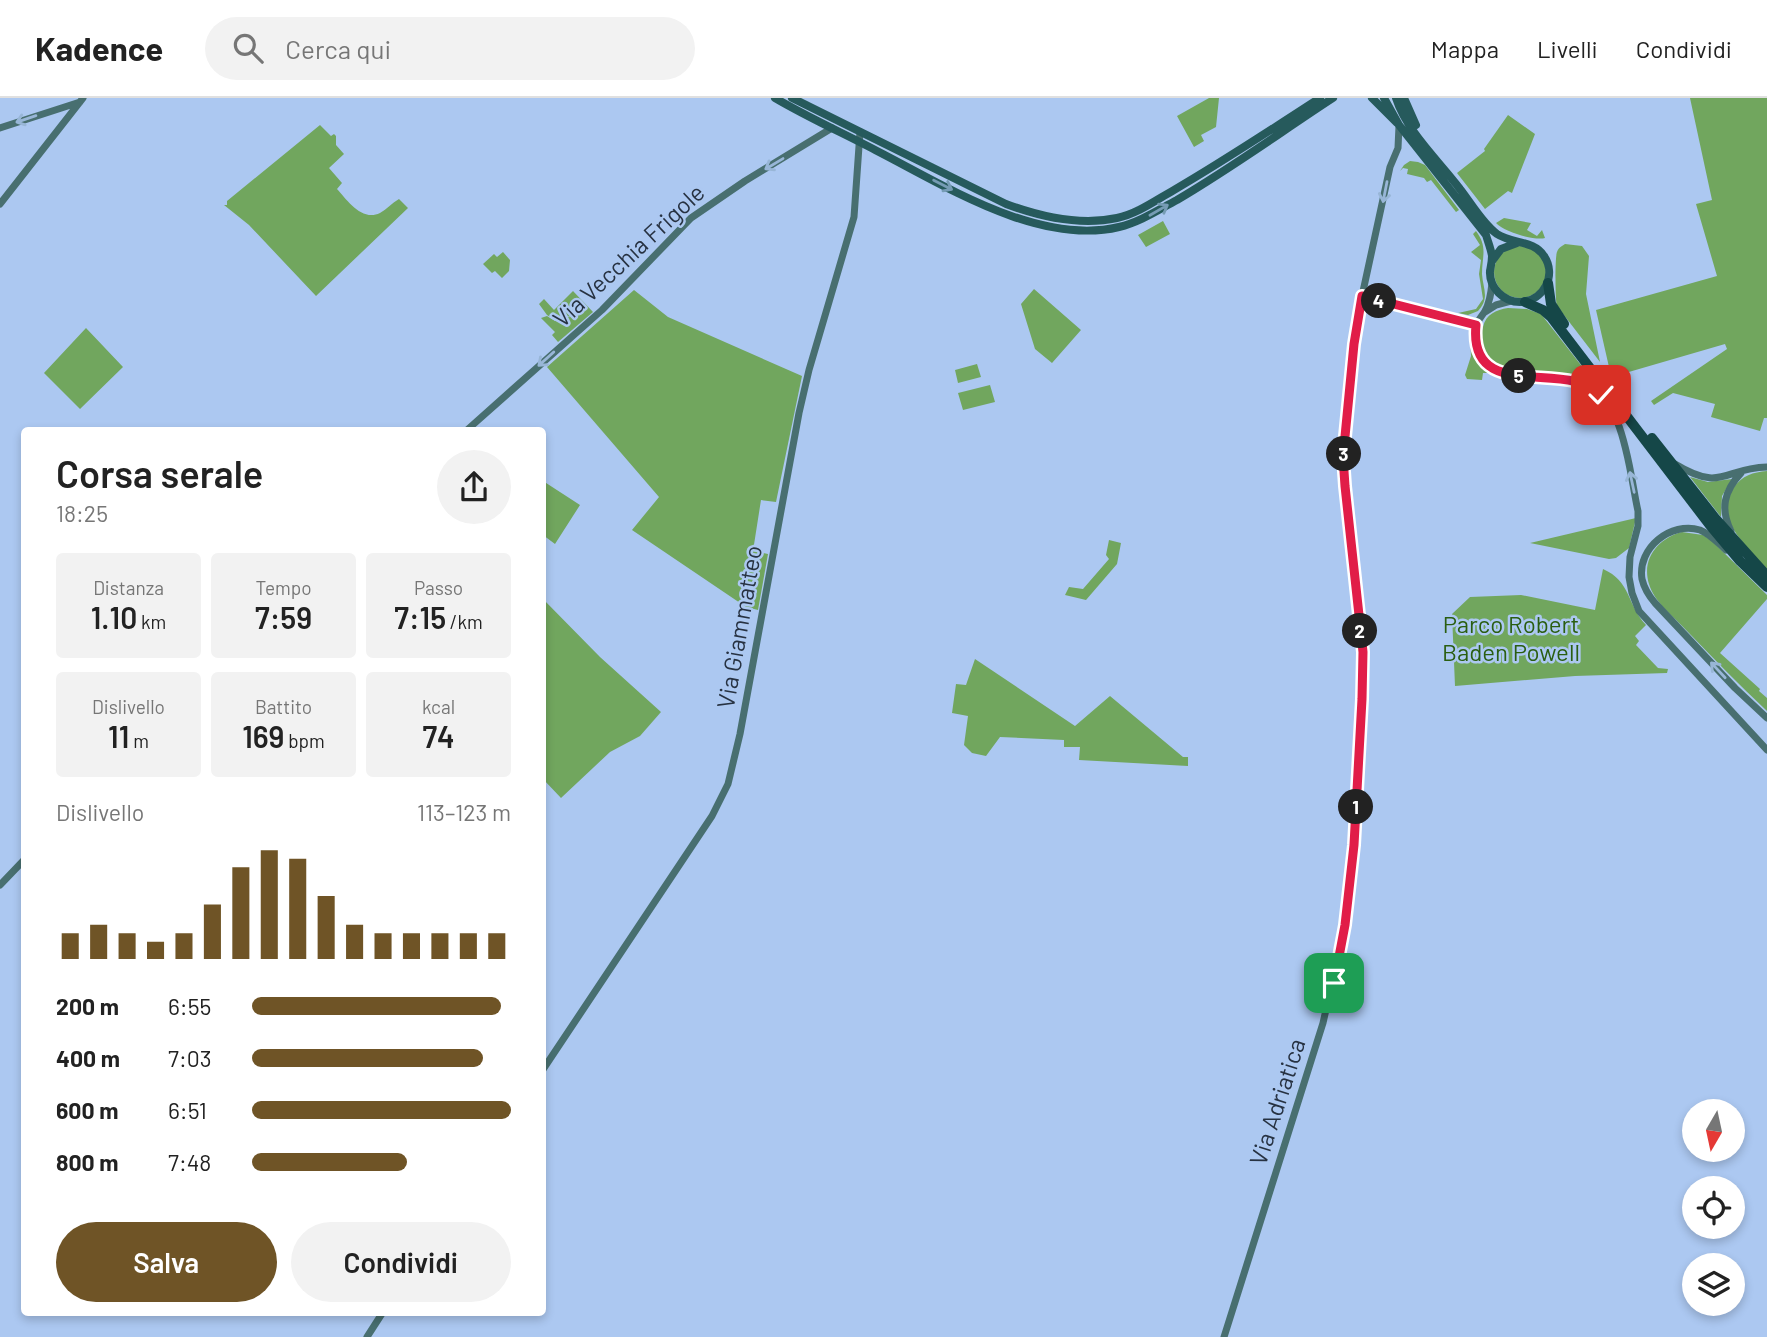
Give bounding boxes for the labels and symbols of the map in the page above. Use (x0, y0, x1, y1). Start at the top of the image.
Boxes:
one-way arrow (16, 114, 38, 126)
one-way arrow (764, 157, 784, 171)
street label: Via Vecchia Frigole (546, 177, 710, 333)
one-way arrow (932, 179, 953, 193)
one-way arrow (1378, 180, 1392, 203)
one-way arrow (1148, 203, 1168, 217)
pin: 4 (1362, 284, 1396, 318)
one-way arrow (538, 351, 556, 367)
pin: 5 (1502, 358, 1536, 394)
pin (1571, 365, 1631, 425)
pin: 3 (1326, 436, 1362, 472)
one-way arrow (1624, 471, 1638, 494)
street label: Via Giammatteo (710, 543, 767, 711)
park label: Parco Robert Baden Powell (1442, 609, 1580, 666)
pin: 2 (1342, 614, 1378, 648)
one-way arrow (1710, 662, 1727, 679)
pin: 1 (1338, 790, 1374, 824)
pin (1304, 953, 1364, 1013)
street label: Via Adriatica (1242, 1035, 1311, 1168)
north arrow (1682, 1099, 1745, 1162)

